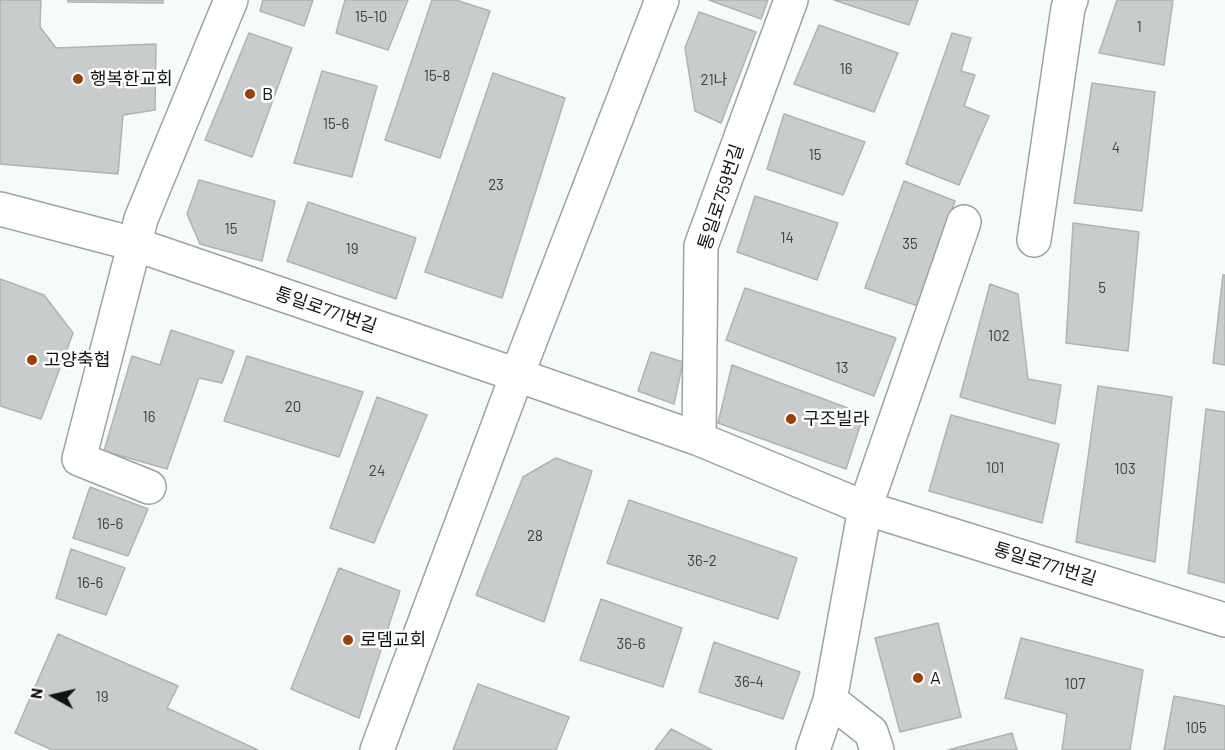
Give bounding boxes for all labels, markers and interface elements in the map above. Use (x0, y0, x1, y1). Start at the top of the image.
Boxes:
house number: 15-10 (355, 8, 387, 26)
house number: 1 (1136, 18, 1142, 36)
house number: 16 (840, 60, 852, 78)
house number: 15-8 (424, 67, 450, 85)
place label: 행복한교회 (90, 68, 173, 90)
house number: 21나 (701, 71, 727, 89)
marker: 행복한교회 (71, 72, 85, 86)
place label: B (262, 83, 273, 105)
marker: B (243, 87, 257, 101)
house number: 15-6 (323, 115, 349, 133)
house number: 4 (1112, 139, 1120, 157)
street label: 통일로759번길 (694, 141, 748, 253)
house number: 15 (809, 146, 821, 164)
house number: 23 (488, 176, 504, 194)
house number: 15 (225, 220, 237, 238)
house number: 14 (780, 229, 794, 247)
house number: 35 (902, 235, 918, 253)
house number: 19 (345, 240, 359, 258)
house number: 5 (1098, 279, 1106, 297)
street label: 통일로771번길 (272, 283, 380, 337)
house number: 102 (988, 327, 1010, 345)
place label: 고양축협 (44, 349, 110, 371)
marker: 고양축협 (25, 353, 39, 367)
house number: 13 (836, 359, 848, 377)
house number: 20 (285, 398, 301, 416)
house number: 16 (143, 408, 155, 426)
place label: 구조빌라 (803, 408, 869, 430)
marker: 구조빌라 (784, 412, 798, 426)
house number: 101 (986, 459, 1004, 477)
house number: 103 (1114, 460, 1136, 478)
house number: 24 (369, 462, 385, 480)
house number: 16-6 (97, 515, 123, 533)
house number: 28 (527, 527, 543, 545)
street label: 통일로771번길 (991, 538, 1099, 590)
house number: 36-2 (687, 552, 717, 570)
house number: 16-6 (77, 574, 103, 592)
place label: 로뎀교회 (360, 629, 426, 651)
marker: 로뎀교회 (341, 633, 355, 647)
house number: 36-6 (616, 635, 646, 653)
north arrow (24, 666, 84, 726)
place label: A (930, 667, 941, 689)
marker: A (911, 671, 925, 685)
house number: 36-4 (734, 673, 764, 691)
house number: 107 (1065, 675, 1085, 693)
text: N (26, 687, 46, 700)
house number: 19 (95, 688, 109, 706)
house number: 105 (1185, 719, 1207, 737)

